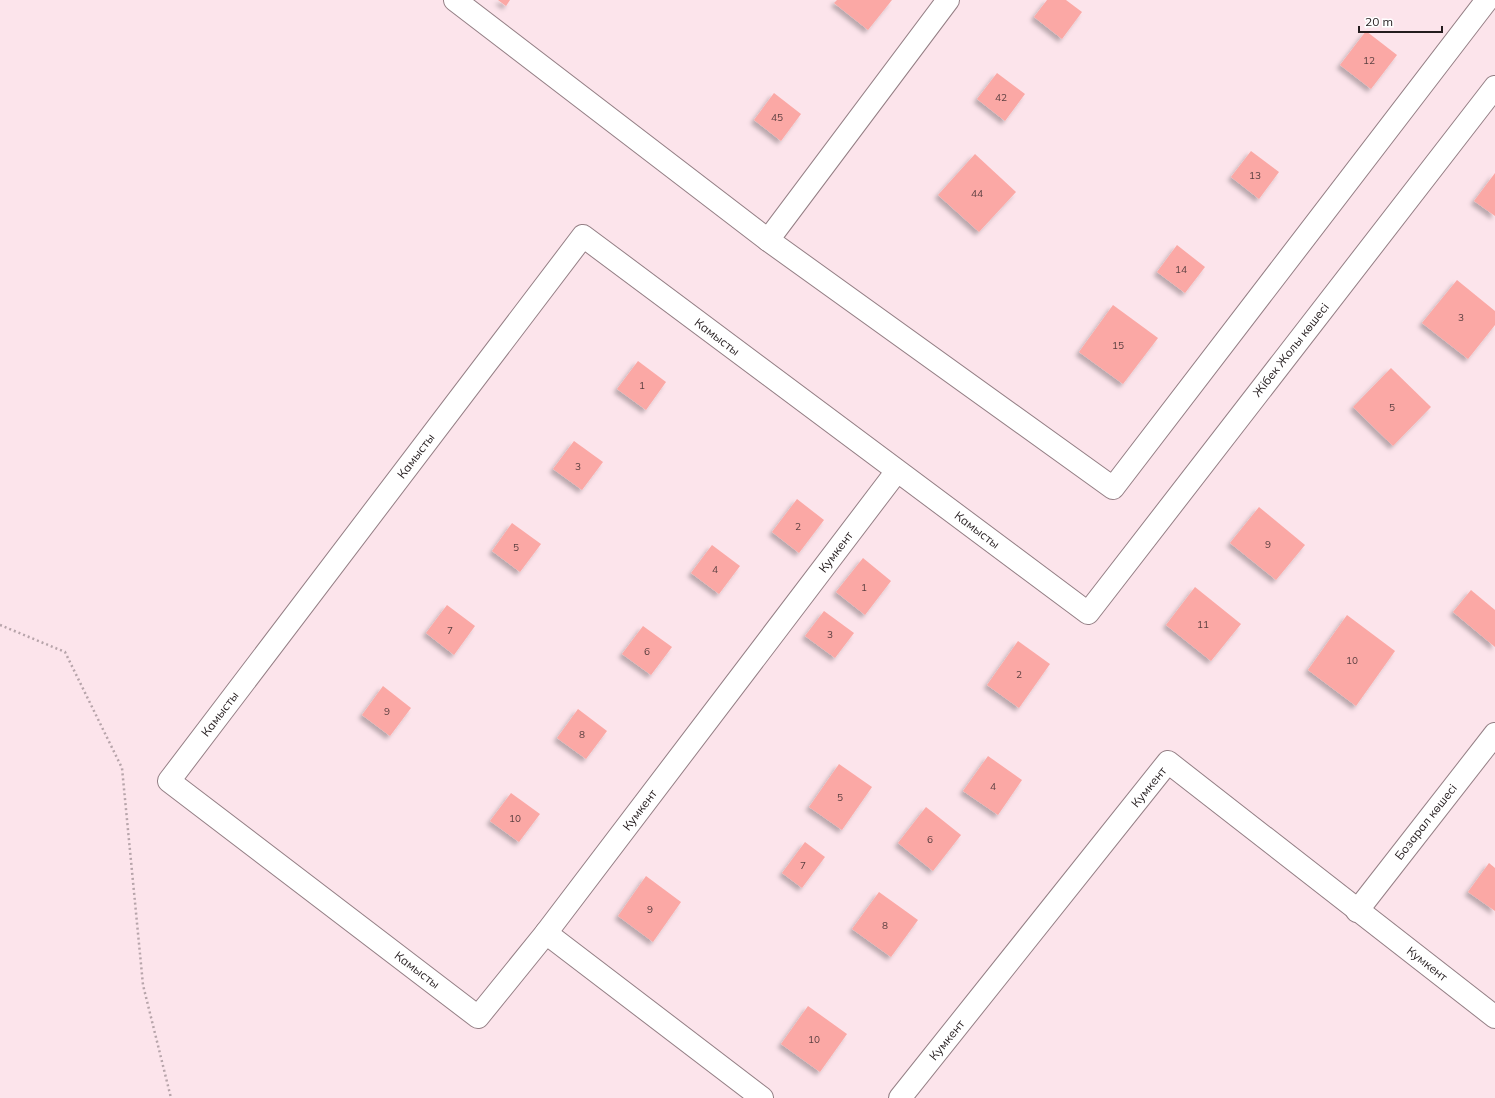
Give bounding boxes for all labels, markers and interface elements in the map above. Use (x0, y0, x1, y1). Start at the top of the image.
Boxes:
scale bar (1359, 8, 1442, 34)
text: 20 m (1365, 14, 1393, 29)
house number: 12 (1363, 54, 1375, 67)
house number: 42 (995, 91, 1007, 104)
house number: 45 (771, 111, 783, 124)
house number: 13 (1249, 169, 1261, 182)
house number: 44 (971, 187, 983, 200)
house number: 14 (1175, 263, 1187, 276)
street label: Жібек Жолы көшесі (1249, 300, 1332, 400)
house number: 3 (1458, 311, 1464, 324)
street label: Камысты (692, 315, 743, 358)
house number: 15 (1112, 339, 1124, 352)
house number: 1 (639, 379, 645, 392)
house number: 5 (1389, 401, 1395, 414)
street label: Камысты (394, 430, 437, 481)
house number: 3 (575, 460, 581, 473)
street label: Камысты (952, 508, 1003, 551)
house number: 2 (795, 520, 801, 533)
street label: Кумкент (815, 528, 856, 575)
house number: 9 (1265, 538, 1271, 551)
house number: 5 (513, 541, 519, 554)
house number: 4 (712, 563, 718, 576)
house number: 1 (861, 581, 867, 594)
house number: 11 (1197, 618, 1209, 631)
house number: 7 (447, 624, 453, 637)
house number: 3 (827, 628, 833, 641)
house number: 6 (644, 645, 650, 658)
house number: 10 (1346, 654, 1358, 667)
house number: 2 (1016, 668, 1022, 681)
street label: Камысты (198, 688, 241, 739)
house number: 9 (384, 705, 390, 718)
house number: 8 (579, 728, 585, 741)
street label: Кумкент (1128, 763, 1170, 810)
house number: 4 (990, 780, 996, 793)
street label: Бозарал көшесі (1391, 781, 1460, 863)
street label: Кумкент (619, 786, 660, 833)
house number: 5 (837, 791, 843, 804)
house number: 10 (509, 812, 521, 825)
house number: 6 (927, 833, 933, 846)
house number: 7 (800, 859, 806, 872)
house number: 9 (647, 903, 653, 916)
house number: 8 (882, 919, 888, 932)
street label: Кумкент (1404, 943, 1451, 985)
street label: Камысты (392, 948, 443, 991)
street label: Кумкент (926, 1016, 968, 1063)
house number: 10 (808, 1033, 820, 1046)

